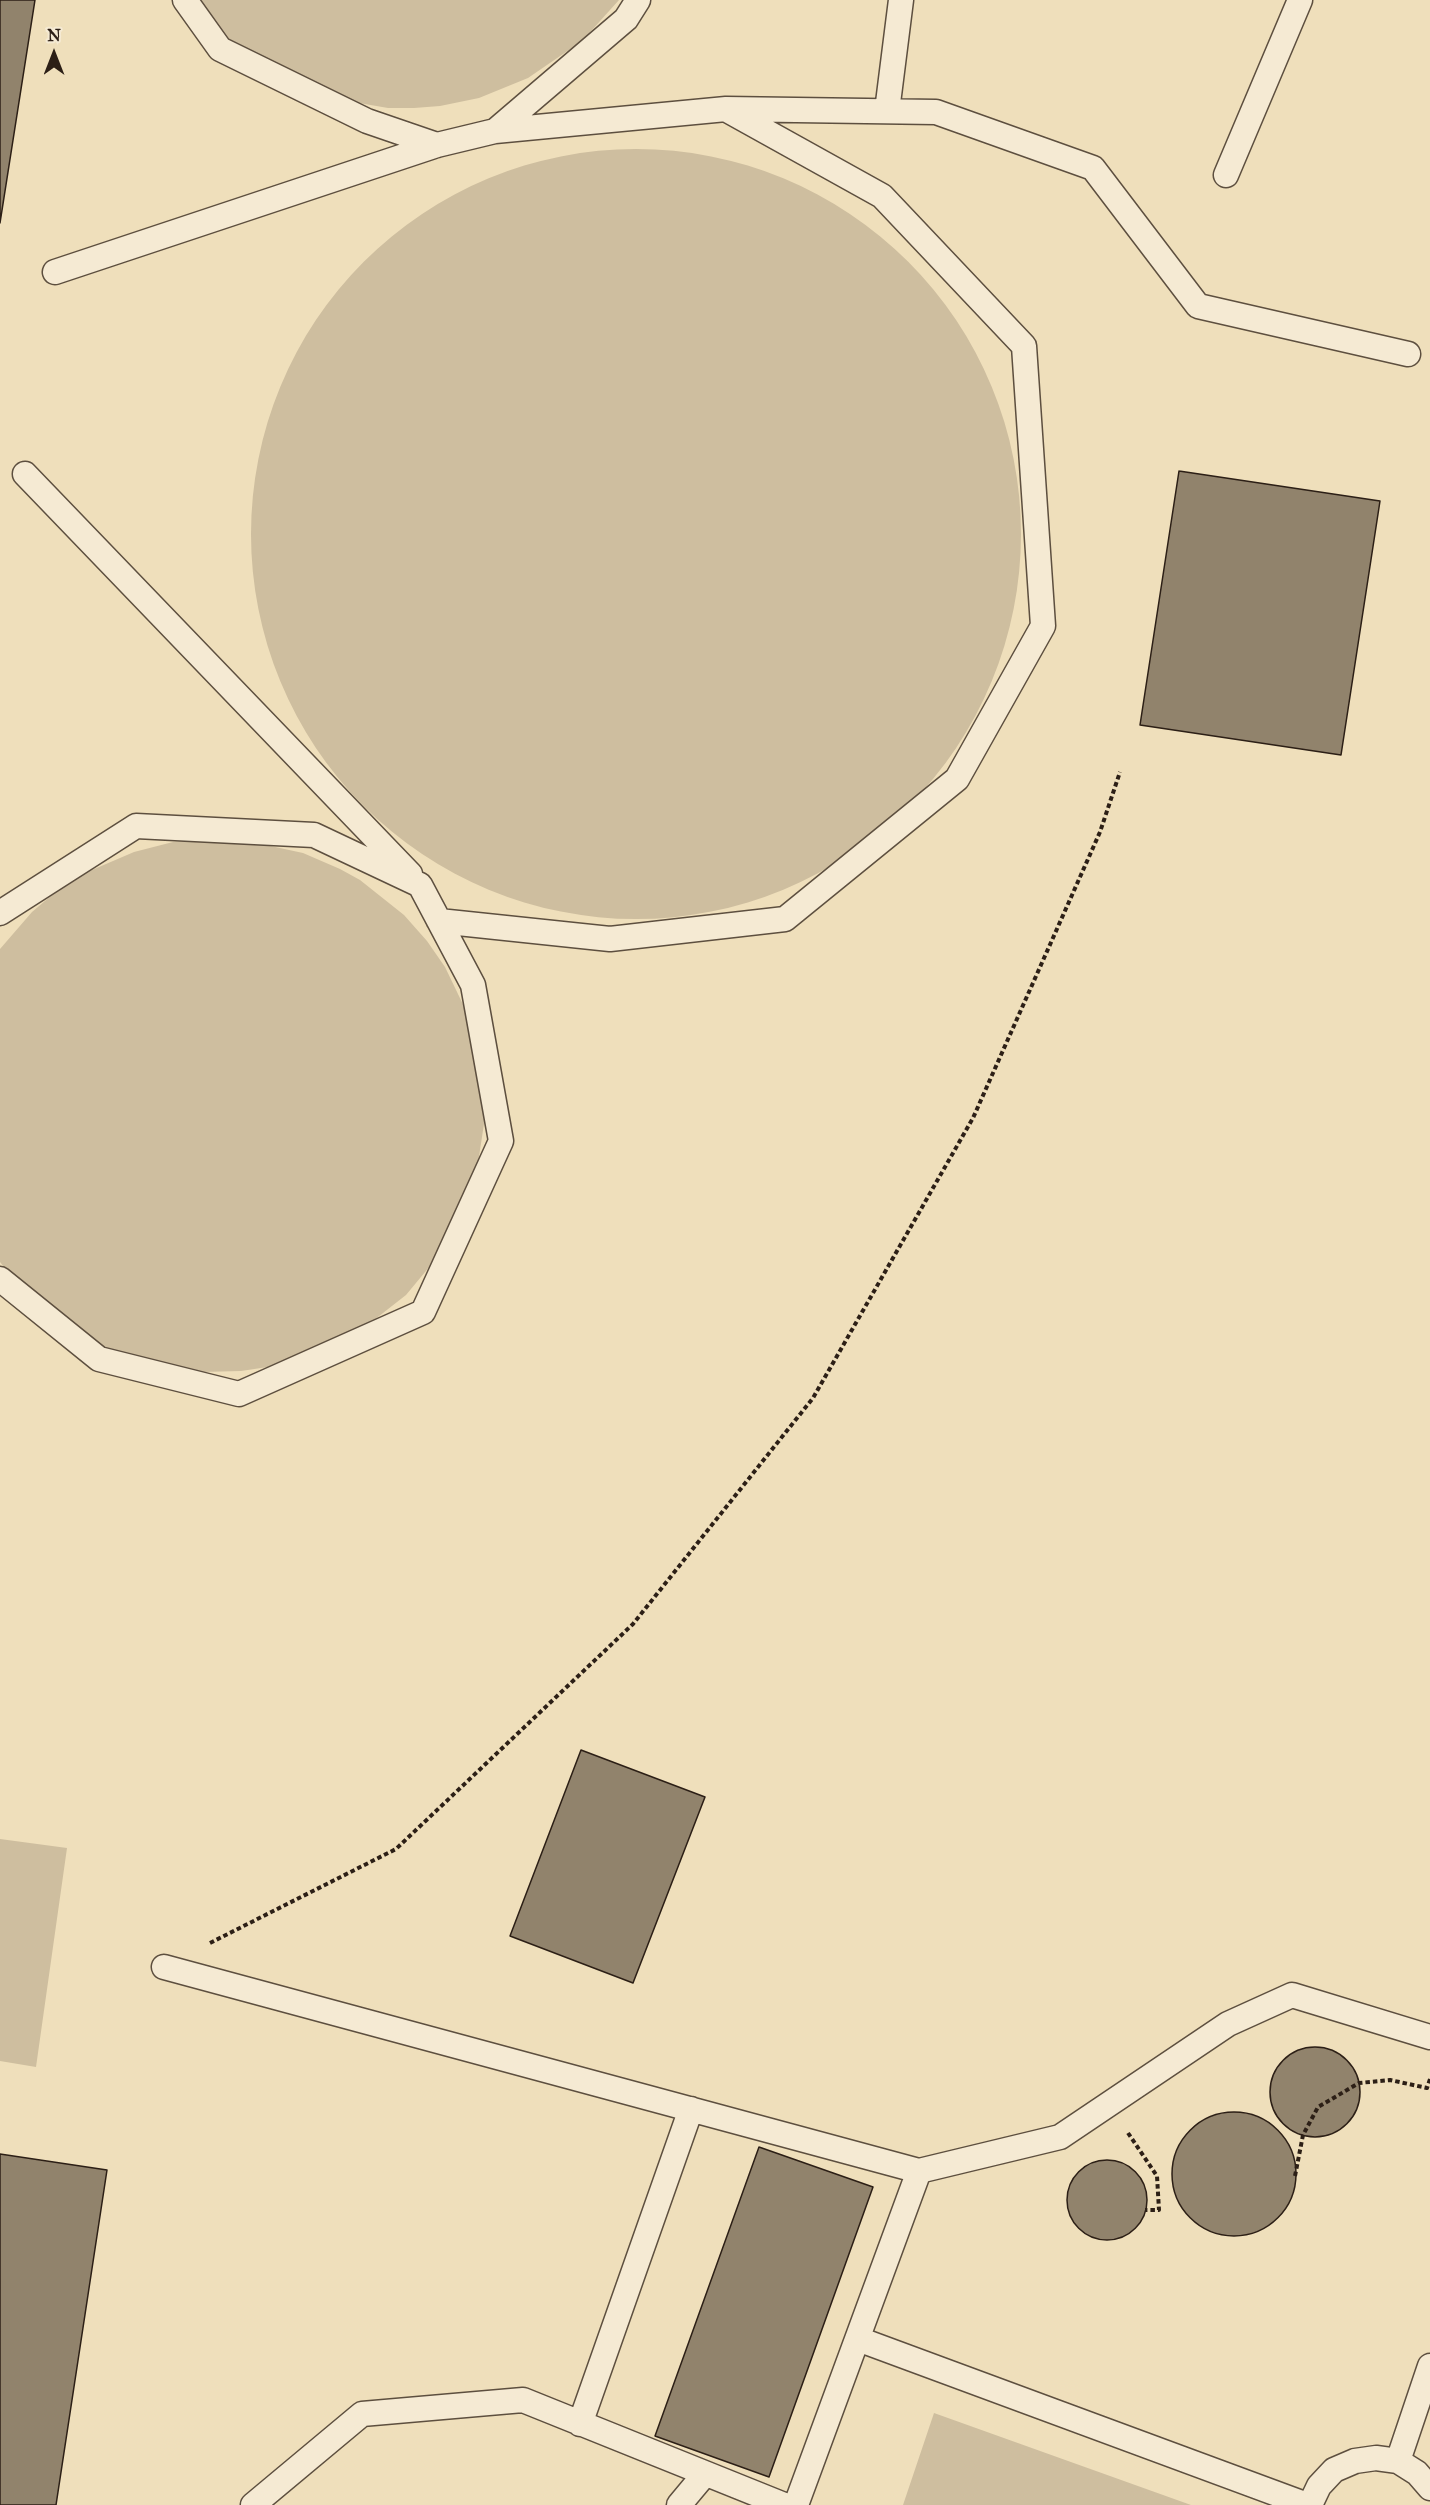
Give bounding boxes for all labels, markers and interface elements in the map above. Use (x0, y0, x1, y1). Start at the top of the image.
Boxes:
north arrow (24, 24, 84, 84)
text: N (47, 26, 61, 45)

